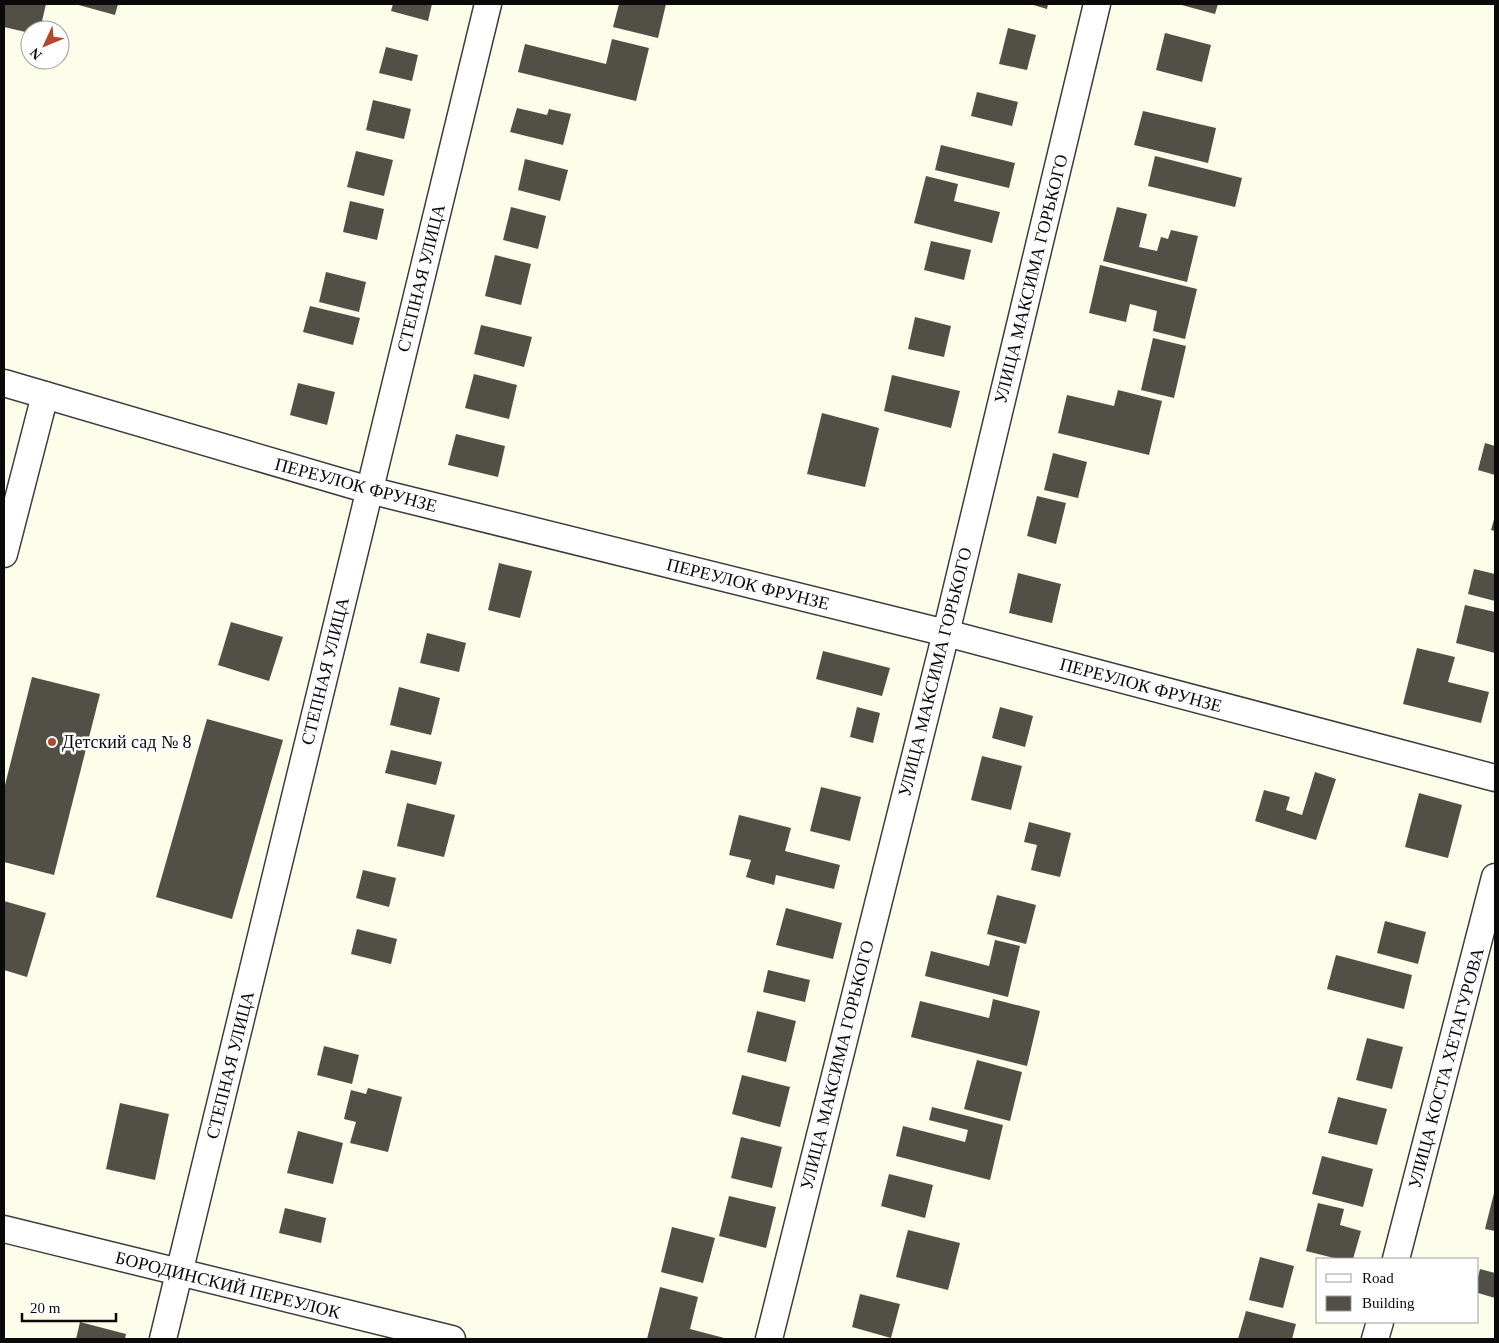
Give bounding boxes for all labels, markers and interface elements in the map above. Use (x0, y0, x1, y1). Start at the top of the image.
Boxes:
north arrow (20, 20, 70, 70)
text: N (27, 45, 45, 63)
street label: УЛИЦА МАКСИМА ГОРЬКОГО (990, 152, 1072, 406)
street label: СТЕПНАЯ УЛИЦА (393, 202, 449, 354)
street label: ПЕРЕУЛОК ФРУНЗЕ (273, 454, 439, 516)
street label: УЛИЦА МАКСИМА ГОРЬКОГО (894, 545, 976, 799)
street label: ПЕРЕУЛОК ФРУНЗЕ (665, 554, 831, 614)
street label: СТЕПНАЯ УЛИЦА (297, 595, 353, 747)
street label: ПЕРЕУЛОК ФРУНЗЕ (1058, 654, 1224, 716)
place label: Детский сад № 8 (62, 732, 192, 752)
marker: Детский сад № 8 (46, 736, 58, 748)
street label: УЛИЦА МАКСИМА ГОРЬКОГО (796, 938, 878, 1192)
street label: УЛИЦА КОСТА ХЕТАГУРОВА (1404, 946, 1488, 1190)
street label: СТЕПНАЯ УЛИЦА (202, 989, 258, 1141)
street label: БОРОДИНСКИЙ ПЕРЕУЛОК (113, 1247, 344, 1323)
legend (1316, 1258, 1479, 1323)
text: Road (1362, 1270, 1394, 1286)
scale bar (22, 1290, 116, 1322)
text: Building (1362, 1295, 1415, 1311)
text: 20 m (30, 1300, 61, 1316)

